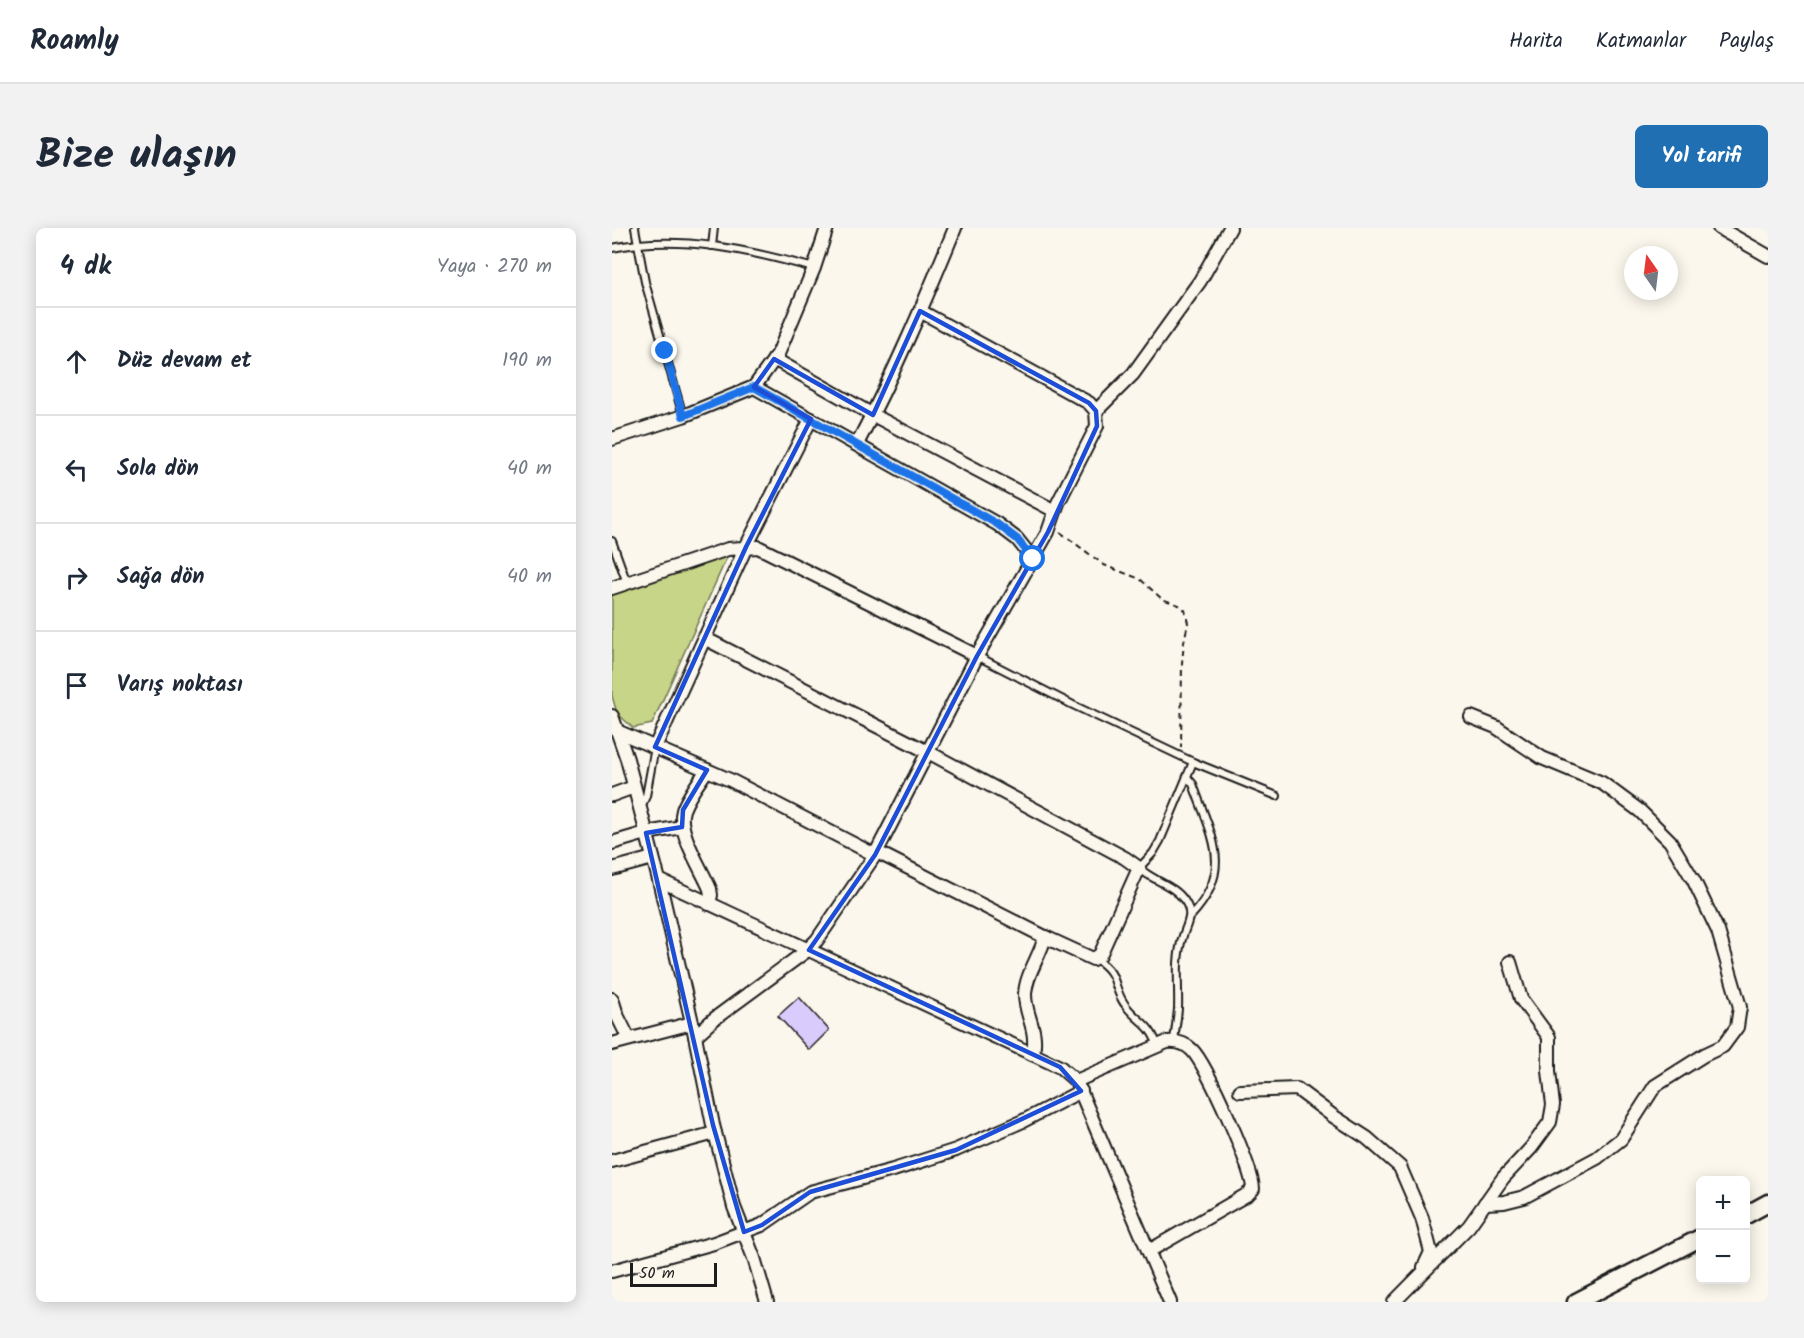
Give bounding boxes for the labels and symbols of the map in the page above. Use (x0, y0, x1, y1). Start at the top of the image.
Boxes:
north arrow (1624, 246, 1678, 300)
route end (651, 337, 677, 363)
route start (1019, 545, 1045, 571)
scale bar (630, 1260, 717, 1288)

